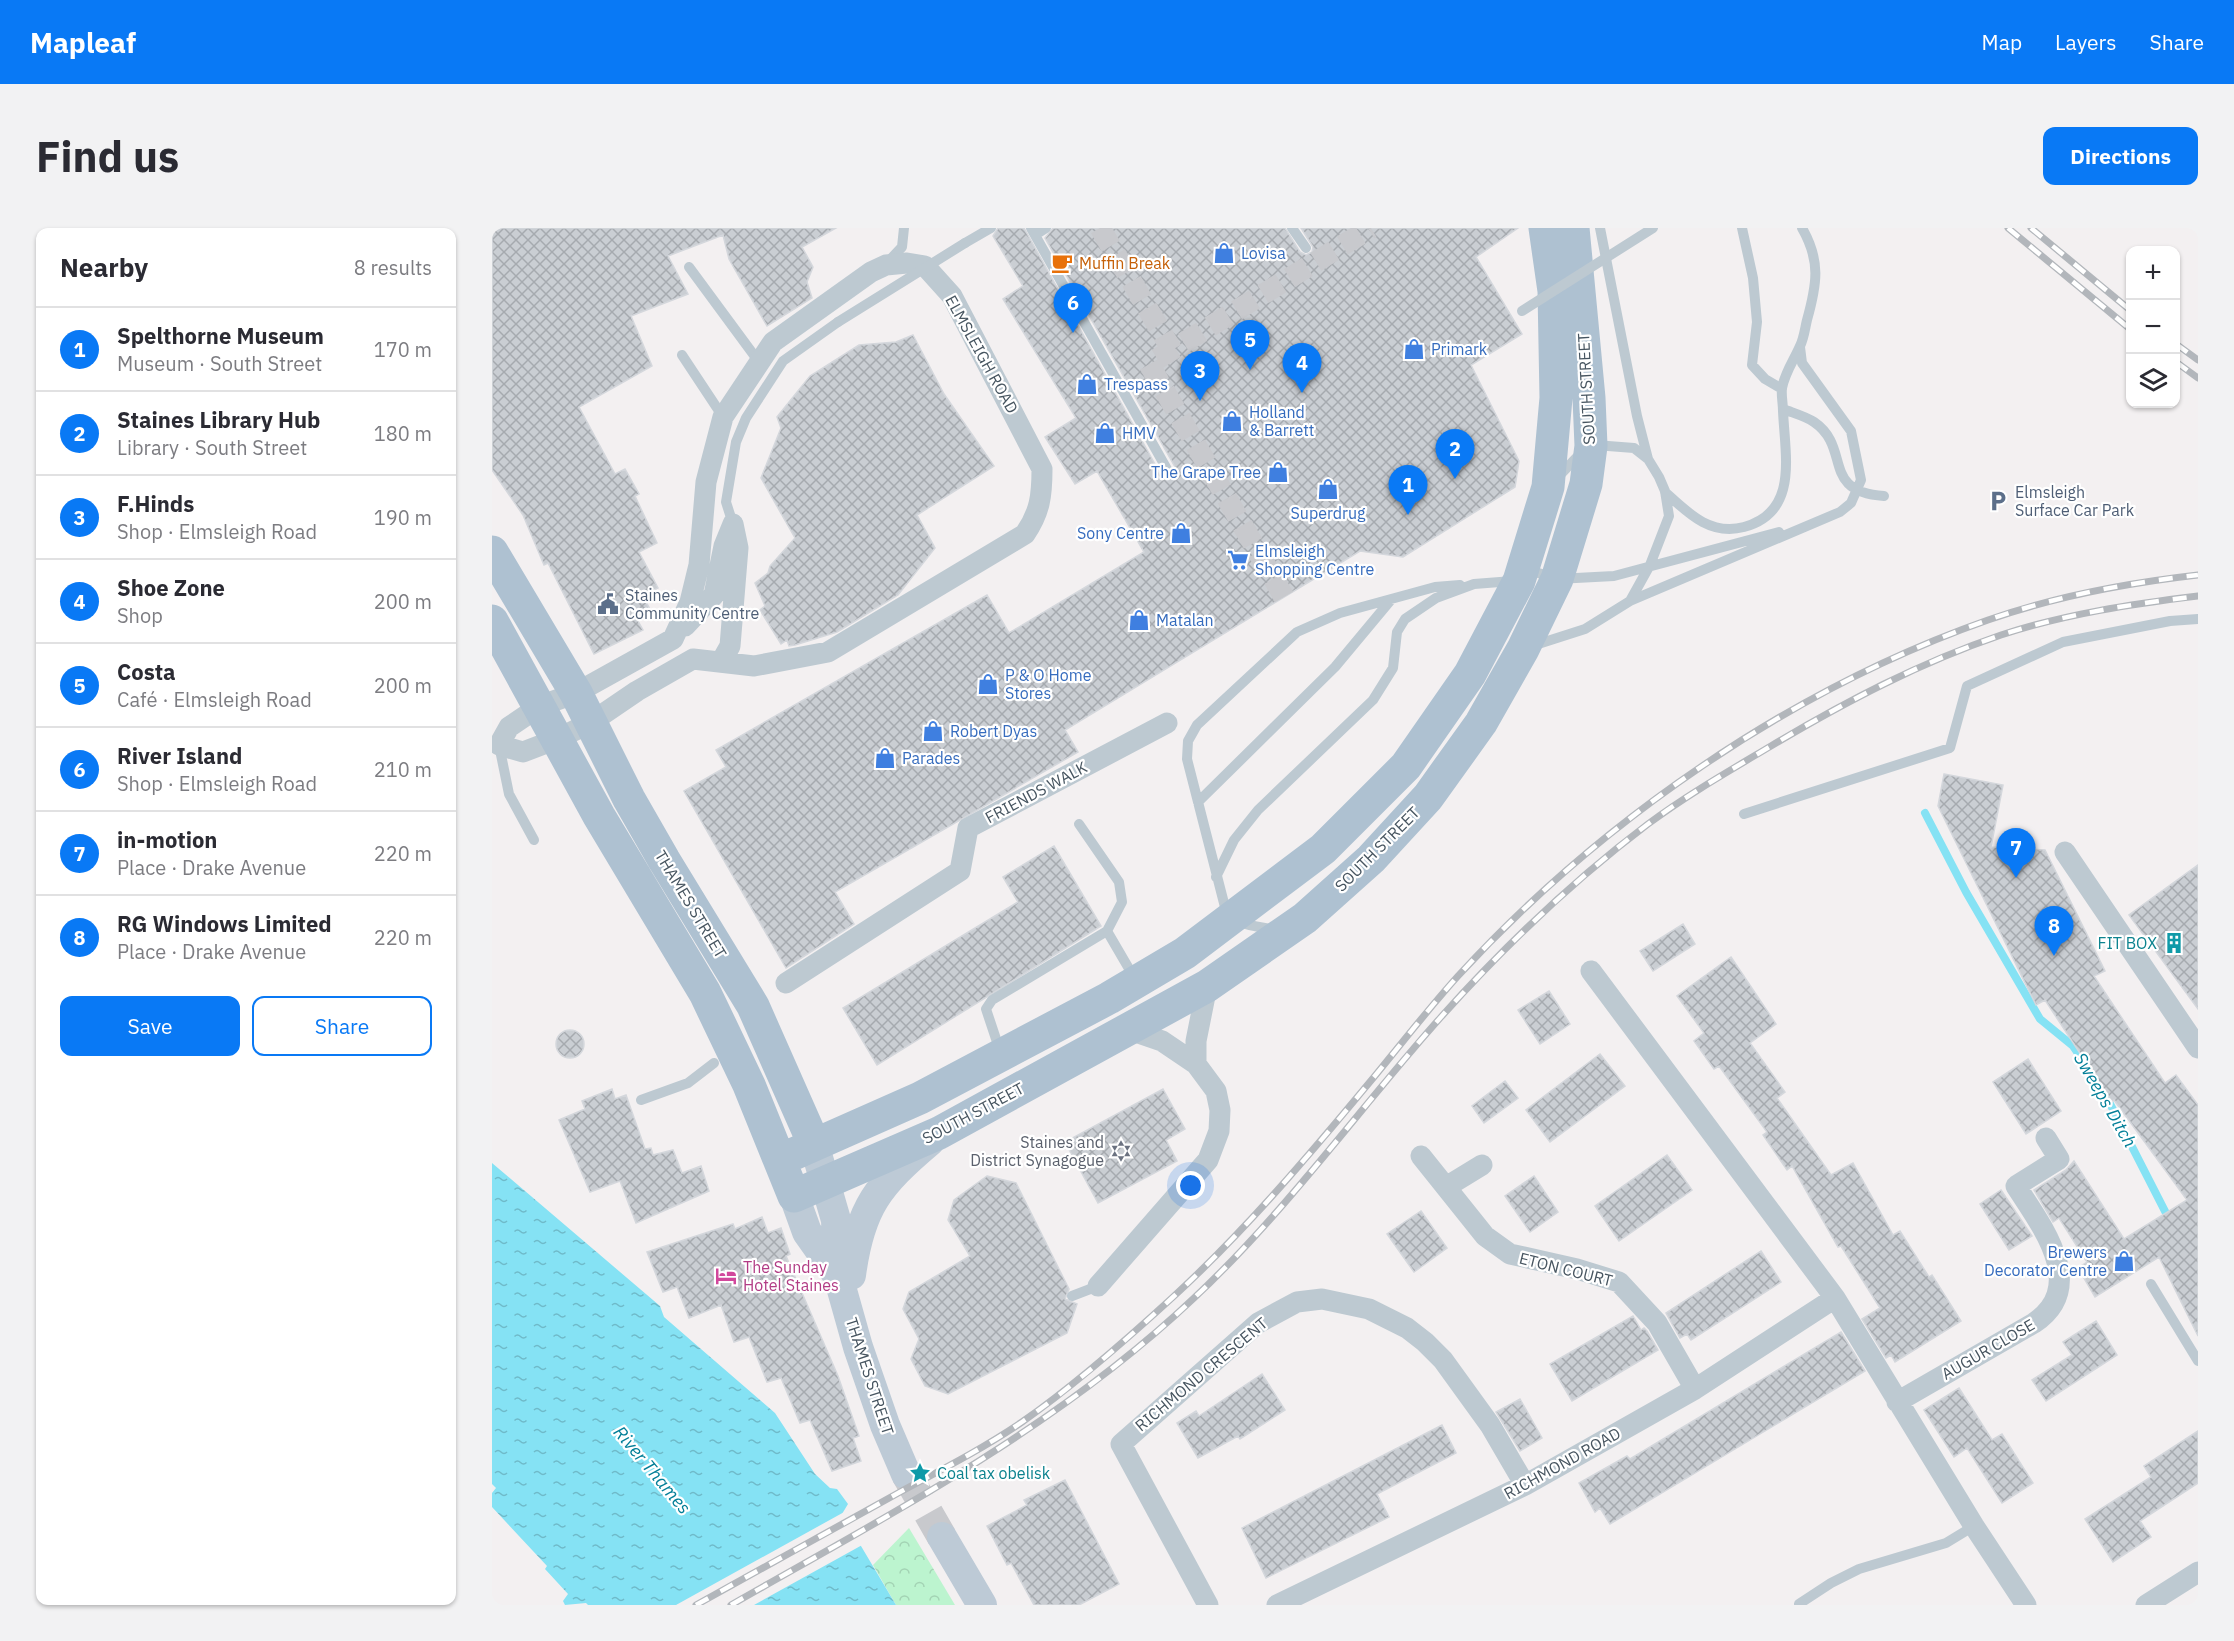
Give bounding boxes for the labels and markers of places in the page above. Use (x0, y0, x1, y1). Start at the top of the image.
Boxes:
shop icon: Lovisa (1212, 241, 1236, 265)
place label: Lovisa (1241, 243, 1286, 263)
cafe icon: Muffin Break (1050, 251, 1074, 275)
place label: Muffin Break (1079, 253, 1171, 273)
pin: 6 (1054, 284, 1092, 333)
pin: 5 (1230, 320, 1269, 370)
shop icon: Primark (1402, 337, 1426, 361)
place label: Primark (1431, 339, 1488, 359)
pin: 4 (1282, 344, 1322, 393)
pin: 3 (1180, 352, 1220, 401)
shop icon: Trespass (1075, 372, 1099, 396)
place label: Trespass (1104, 374, 1168, 394)
place label: Holland & Barrett (1249, 402, 1314, 440)
shop icon: Holland & Barrett (1220, 409, 1244, 433)
shop icon: HMV (1093, 421, 1117, 445)
place label: HMV (1122, 423, 1156, 443)
pin: 2 (1436, 430, 1474, 479)
shop icon: The Grape Tree (1266, 460, 1290, 484)
place label: The Grape Tree (1151, 462, 1261, 482)
pin: 1 (1388, 466, 1428, 515)
shop icon: Superdrug (1316, 477, 1340, 501)
place label: Elmsleigh Surface Car Park (2015, 482, 2135, 520)
parking icon: Elmsleigh Surface Car Park (1986, 489, 2010, 513)
place label: Superdrug (1291, 503, 1366, 523)
shop icon: Sony Centre (1169, 521, 1193, 545)
place label: Sony Centre (1077, 523, 1164, 543)
place label: Elmsleigh Shopping Centre (1255, 541, 1374, 579)
supermarket icon: Elmsleigh Shopping Centre (1226, 548, 1250, 572)
place label: Staines Community Centre (625, 585, 760, 623)
public building icon: Staines Community Centre (596, 592, 620, 616)
shop icon: Matalan (1127, 608, 1151, 632)
place label: Matalan (1156, 610, 1214, 630)
place label: P & O Home Stores (1005, 665, 1092, 703)
shop icon: P & O Home Stores (976, 672, 1000, 696)
shop icon: Robert Dyas (921, 719, 945, 743)
place label: Robert Dyas (950, 721, 1037, 741)
shop icon: Parades (873, 746, 897, 770)
place label: Parades (902, 748, 960, 768)
pin: 7 (1996, 828, 2036, 878)
pin: 8 (2034, 906, 2074, 956)
building icon: FIT BOX (2162, 931, 2186, 955)
place label: FIT BOX (2097, 933, 2157, 953)
place label: Staines and District Synagogue (970, 1132, 1104, 1170)
synagogue icon: Staines and District Synagogue (1109, 1139, 1133, 1163)
place label: Brewers Decorator Centre (1984, 1242, 2107, 1280)
shop icon: Brewers Decorator Centre (2112, 1249, 2136, 1273)
place label: The Sunday Hotel Staines (743, 1257, 839, 1295)
hotel icon: The Sunday Hotel Staines (714, 1264, 738, 1288)
place icon: Coal tax obelisk (908, 1461, 932, 1485)
place label: Coal tax obelisk (937, 1463, 1051, 1483)

